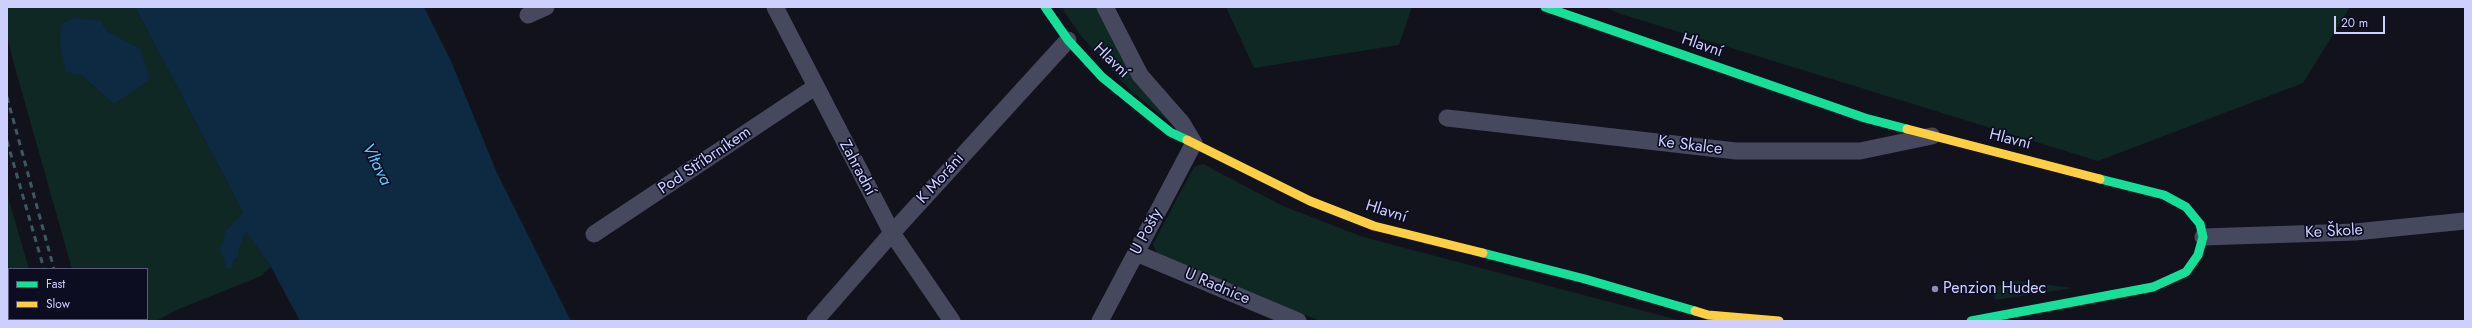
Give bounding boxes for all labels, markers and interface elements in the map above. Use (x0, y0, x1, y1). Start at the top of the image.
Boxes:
scale bar (2336, 8, 2387, 34)
text: 20 m (2341, 14, 2368, 32)
street label: Hlavní (1679, 30, 1725, 62)
street label: Hlavní (1089, 39, 1133, 83)
street label: Pod Stříbrníkem (655, 123, 755, 199)
street label: Hlavní (1987, 126, 2033, 154)
street label: Ke Skalce (1657, 133, 1723, 159)
street label: Zahradní (835, 137, 879, 199)
water label: Vltava (357, 140, 395, 190)
street label: K Moráni (913, 150, 969, 208)
street label: Hlavní (1363, 197, 1409, 227)
street label: U Pošty (1127, 206, 1167, 258)
street label: Ke Škole (2305, 221, 2363, 243)
street label: U Radnice (1181, 265, 1253, 309)
legend (8, 268, 148, 320)
text: Fast (46, 275, 65, 293)
place label: Penzion Hudec (1943, 279, 2046, 299)
marker: Penzion Hudec (1930, 284, 1940, 294)
text: Slow (46, 295, 70, 313)

